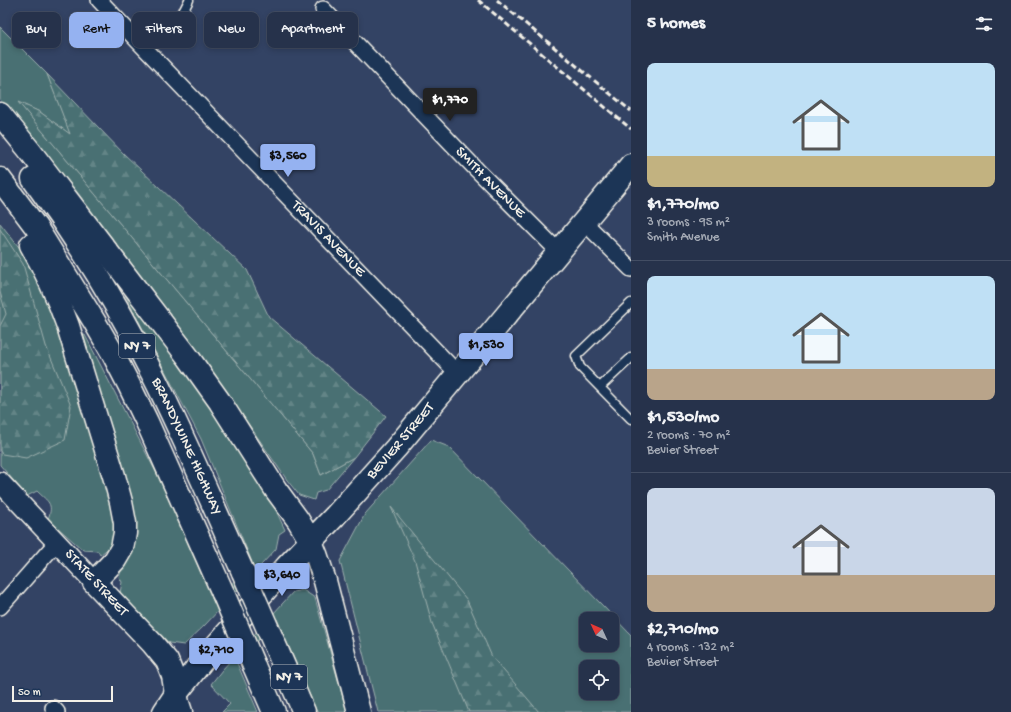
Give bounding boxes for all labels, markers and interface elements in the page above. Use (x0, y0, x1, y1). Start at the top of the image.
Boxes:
chip: Buy (12, 12, 61, 48)
chip: Rent (69, 12, 124, 48)
chip: Filters (132, 12, 196, 48)
chip: New (204, 12, 259, 48)
chip: Apartment (267, 12, 358, 48)
icon: filters (973, 13, 995, 35)
text: 5 homes (647, 14, 705, 34)
pin: $1,770 (417, 88, 483, 122)
icon: home (785, 89, 857, 161)
text: $1,770 (432, 93, 468, 108)
street label: SMITH AVENUE (451, 143, 530, 223)
pin: $3,560 (255, 144, 321, 178)
text: $3,560 (269, 149, 307, 164)
text: $1,770/mo (647, 195, 719, 215)
street label: TRAVIS AVENUE (286, 196, 369, 281)
text: 3 rooms · 95 m² (647, 215, 730, 230)
text: Smith Avenue (647, 230, 720, 245)
icon: home (785, 302, 857, 374)
pin: $1,530 (453, 333, 519, 367)
road number: NY 7 (119, 334, 155, 358)
text: $1,530 (468, 338, 504, 353)
street label: BRANDYWINE HIGHWAY (147, 374, 226, 518)
street label: BEVIER STREET (362, 398, 439, 484)
text: $1,530/mo (647, 408, 719, 428)
text: 2 rooms · 70 m² (647, 428, 730, 443)
text: Bevier Street (647, 443, 718, 458)
icon: home (785, 514, 857, 586)
street label: STATE STREET (60, 546, 133, 621)
pin: $3,640 (249, 563, 315, 597)
text: $3,640 (264, 568, 300, 583)
north arrow (579, 612, 619, 652)
map controls (579, 612, 619, 700)
text: $2,710/mo (647, 620, 719, 640)
pin: $2,710 (183, 638, 249, 672)
text: 4 rooms · 132 m² (647, 640, 734, 655)
text: $2,710 (198, 643, 234, 658)
text: Bevier Street (647, 655, 718, 670)
button: locate (579, 660, 619, 700)
road number: NY 7 (271, 665, 307, 689)
scale bar (12, 684, 113, 703)
text: 50 m (18, 687, 40, 699)

